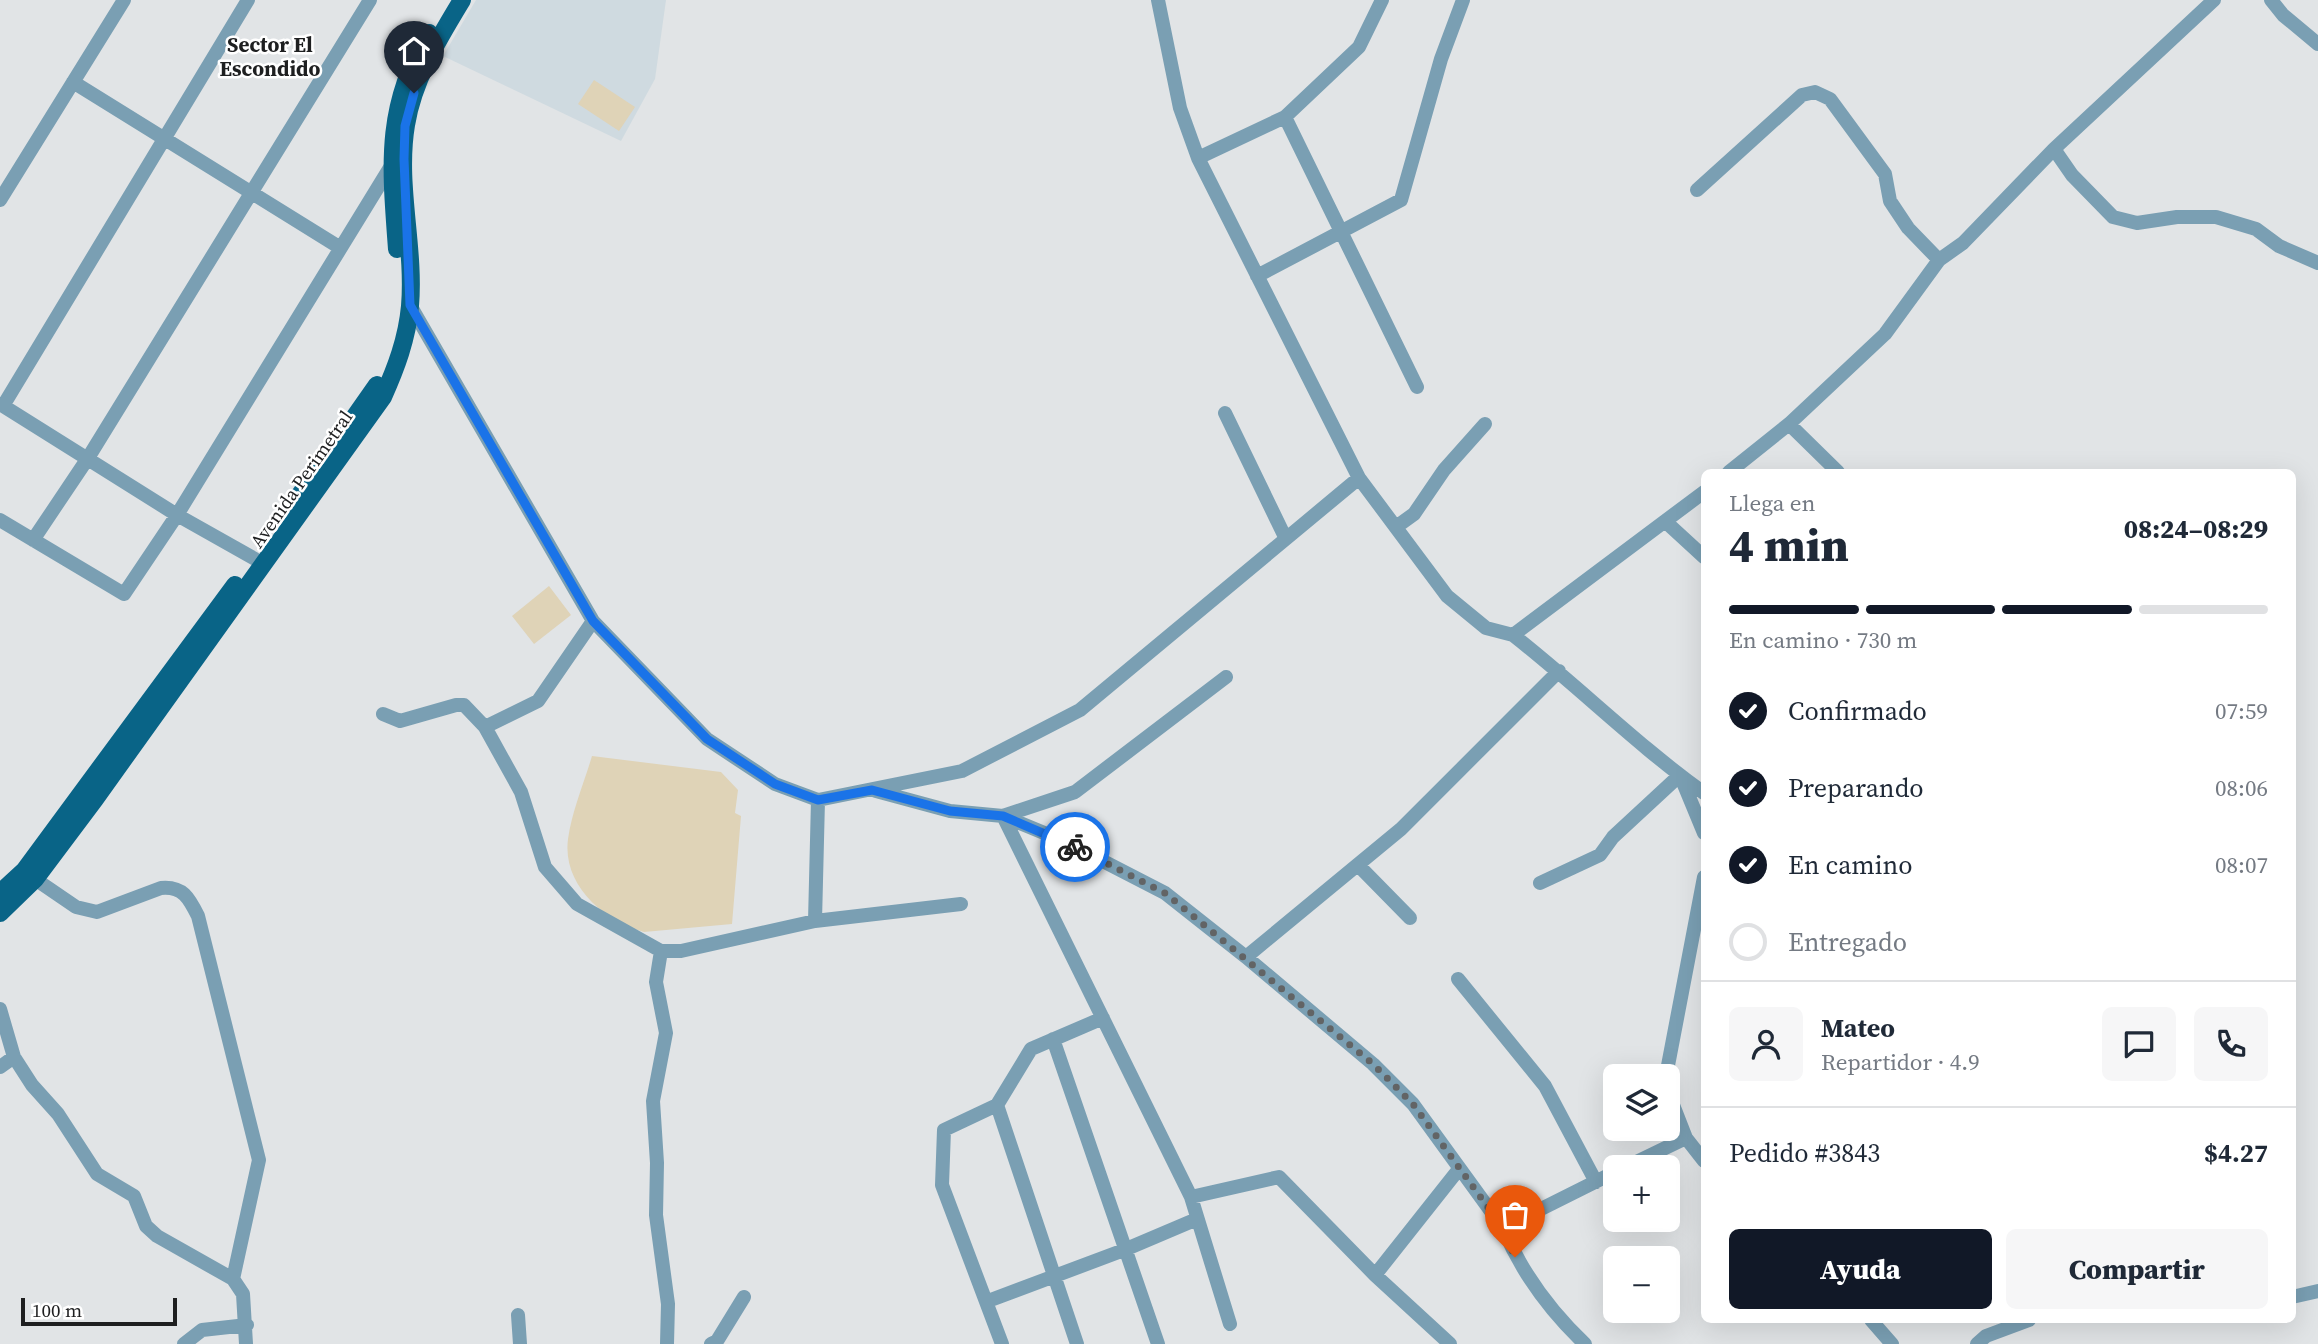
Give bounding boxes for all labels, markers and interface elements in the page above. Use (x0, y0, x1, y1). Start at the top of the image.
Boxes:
pin (384, 21, 444, 93)
district label: Sector El Escondido (220, 30, 321, 83)
icon: home (395, 32, 433, 70)
street label: Avenida Perimetral (244, 405, 358, 553)
text: Llega en (1729, 487, 1815, 519)
text: 08:24–08:29 (2124, 511, 2268, 547)
text: 4 min (1729, 513, 1849, 576)
text: En camino · 730 m (1729, 624, 1917, 656)
icon: check (1729, 692, 1767, 730)
text: Confirmado (1788, 693, 1927, 729)
text: 07:59 (2215, 695, 2268, 727)
icon: check (1729, 769, 1767, 807)
text: Preparando (1788, 770, 1924, 806)
text: 08:06 (2215, 772, 2268, 804)
courier (1040, 812, 1110, 882)
icon: bike (1056, 828, 1094, 866)
icon: check (1729, 846, 1767, 884)
text: En camino (1788, 847, 1913, 883)
text: 08:07 (2215, 849, 2268, 881)
text: Entregado (1788, 924, 1907, 960)
button: person (1729, 1007, 1803, 1081)
button: chat (2102, 1007, 2176, 1081)
button: phone (2194, 1007, 2268, 1081)
text: Mateo (1821, 1010, 1895, 1046)
text: Repartidor · 4.9 (1821, 1046, 1980, 1078)
map controls (1603, 1064, 1680, 1323)
button: layers (1603, 1064, 1680, 1141)
text: Pedido #3843 (1729, 1135, 1880, 1171)
text: $4.27 (2204, 1135, 2268, 1171)
button: + (1603, 1155, 1680, 1232)
pin (1485, 1185, 1545, 1257)
icon: bag (1496, 1196, 1534, 1234)
button: Ayuda (1729, 1229, 1992, 1309)
button: Compartir (2006, 1229, 2268, 1309)
button: − (1603, 1246, 1680, 1323)
scale bar (21, 1295, 177, 1327)
text: 100 m (32, 1297, 82, 1323)

